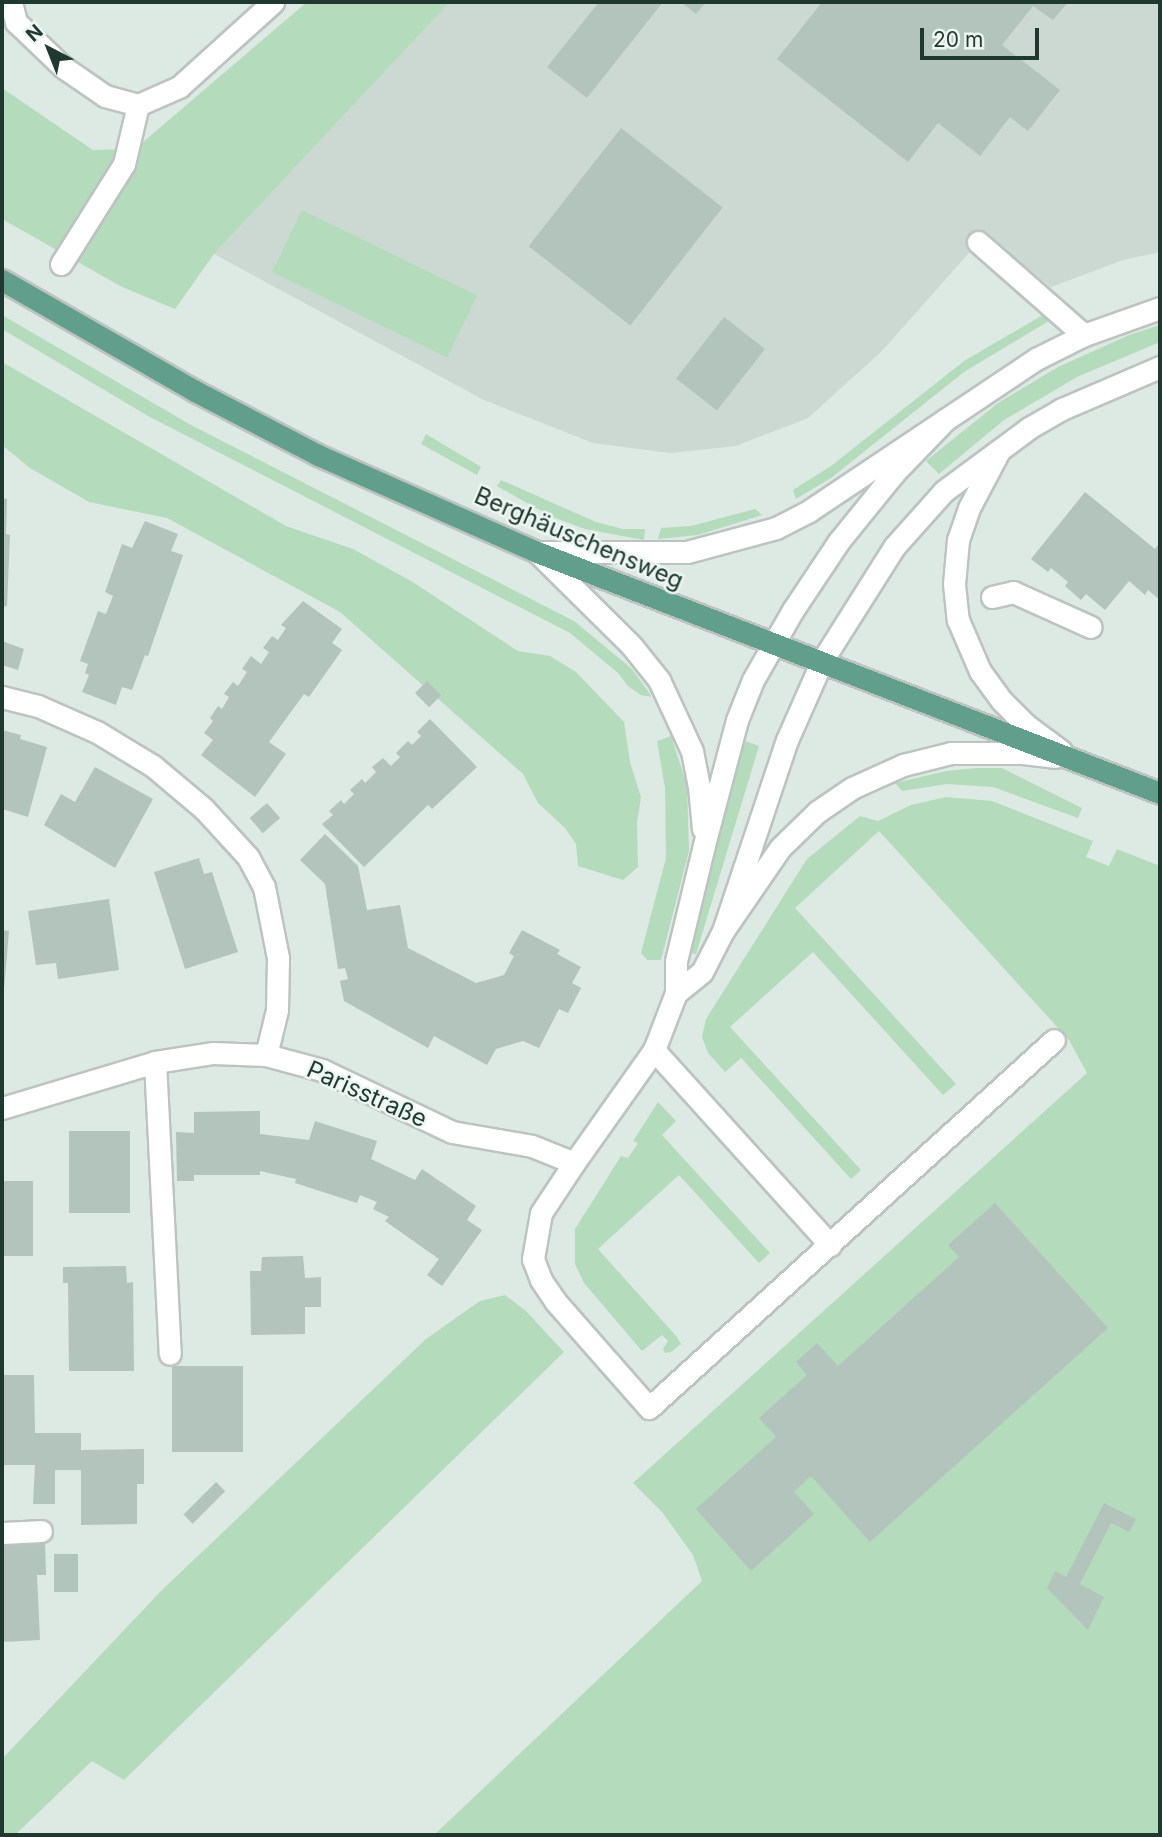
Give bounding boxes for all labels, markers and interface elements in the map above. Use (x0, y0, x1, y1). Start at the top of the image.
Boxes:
north arrow (14, 14, 84, 84)
scale bar (924, 14, 1043, 58)
text: N (22, 20, 48, 46)
text: 20 m (933, 27, 983, 52)
street label: Berghäuschensweg (470, 481, 688, 595)
street label: Parisstraße (302, 1055, 432, 1133)

